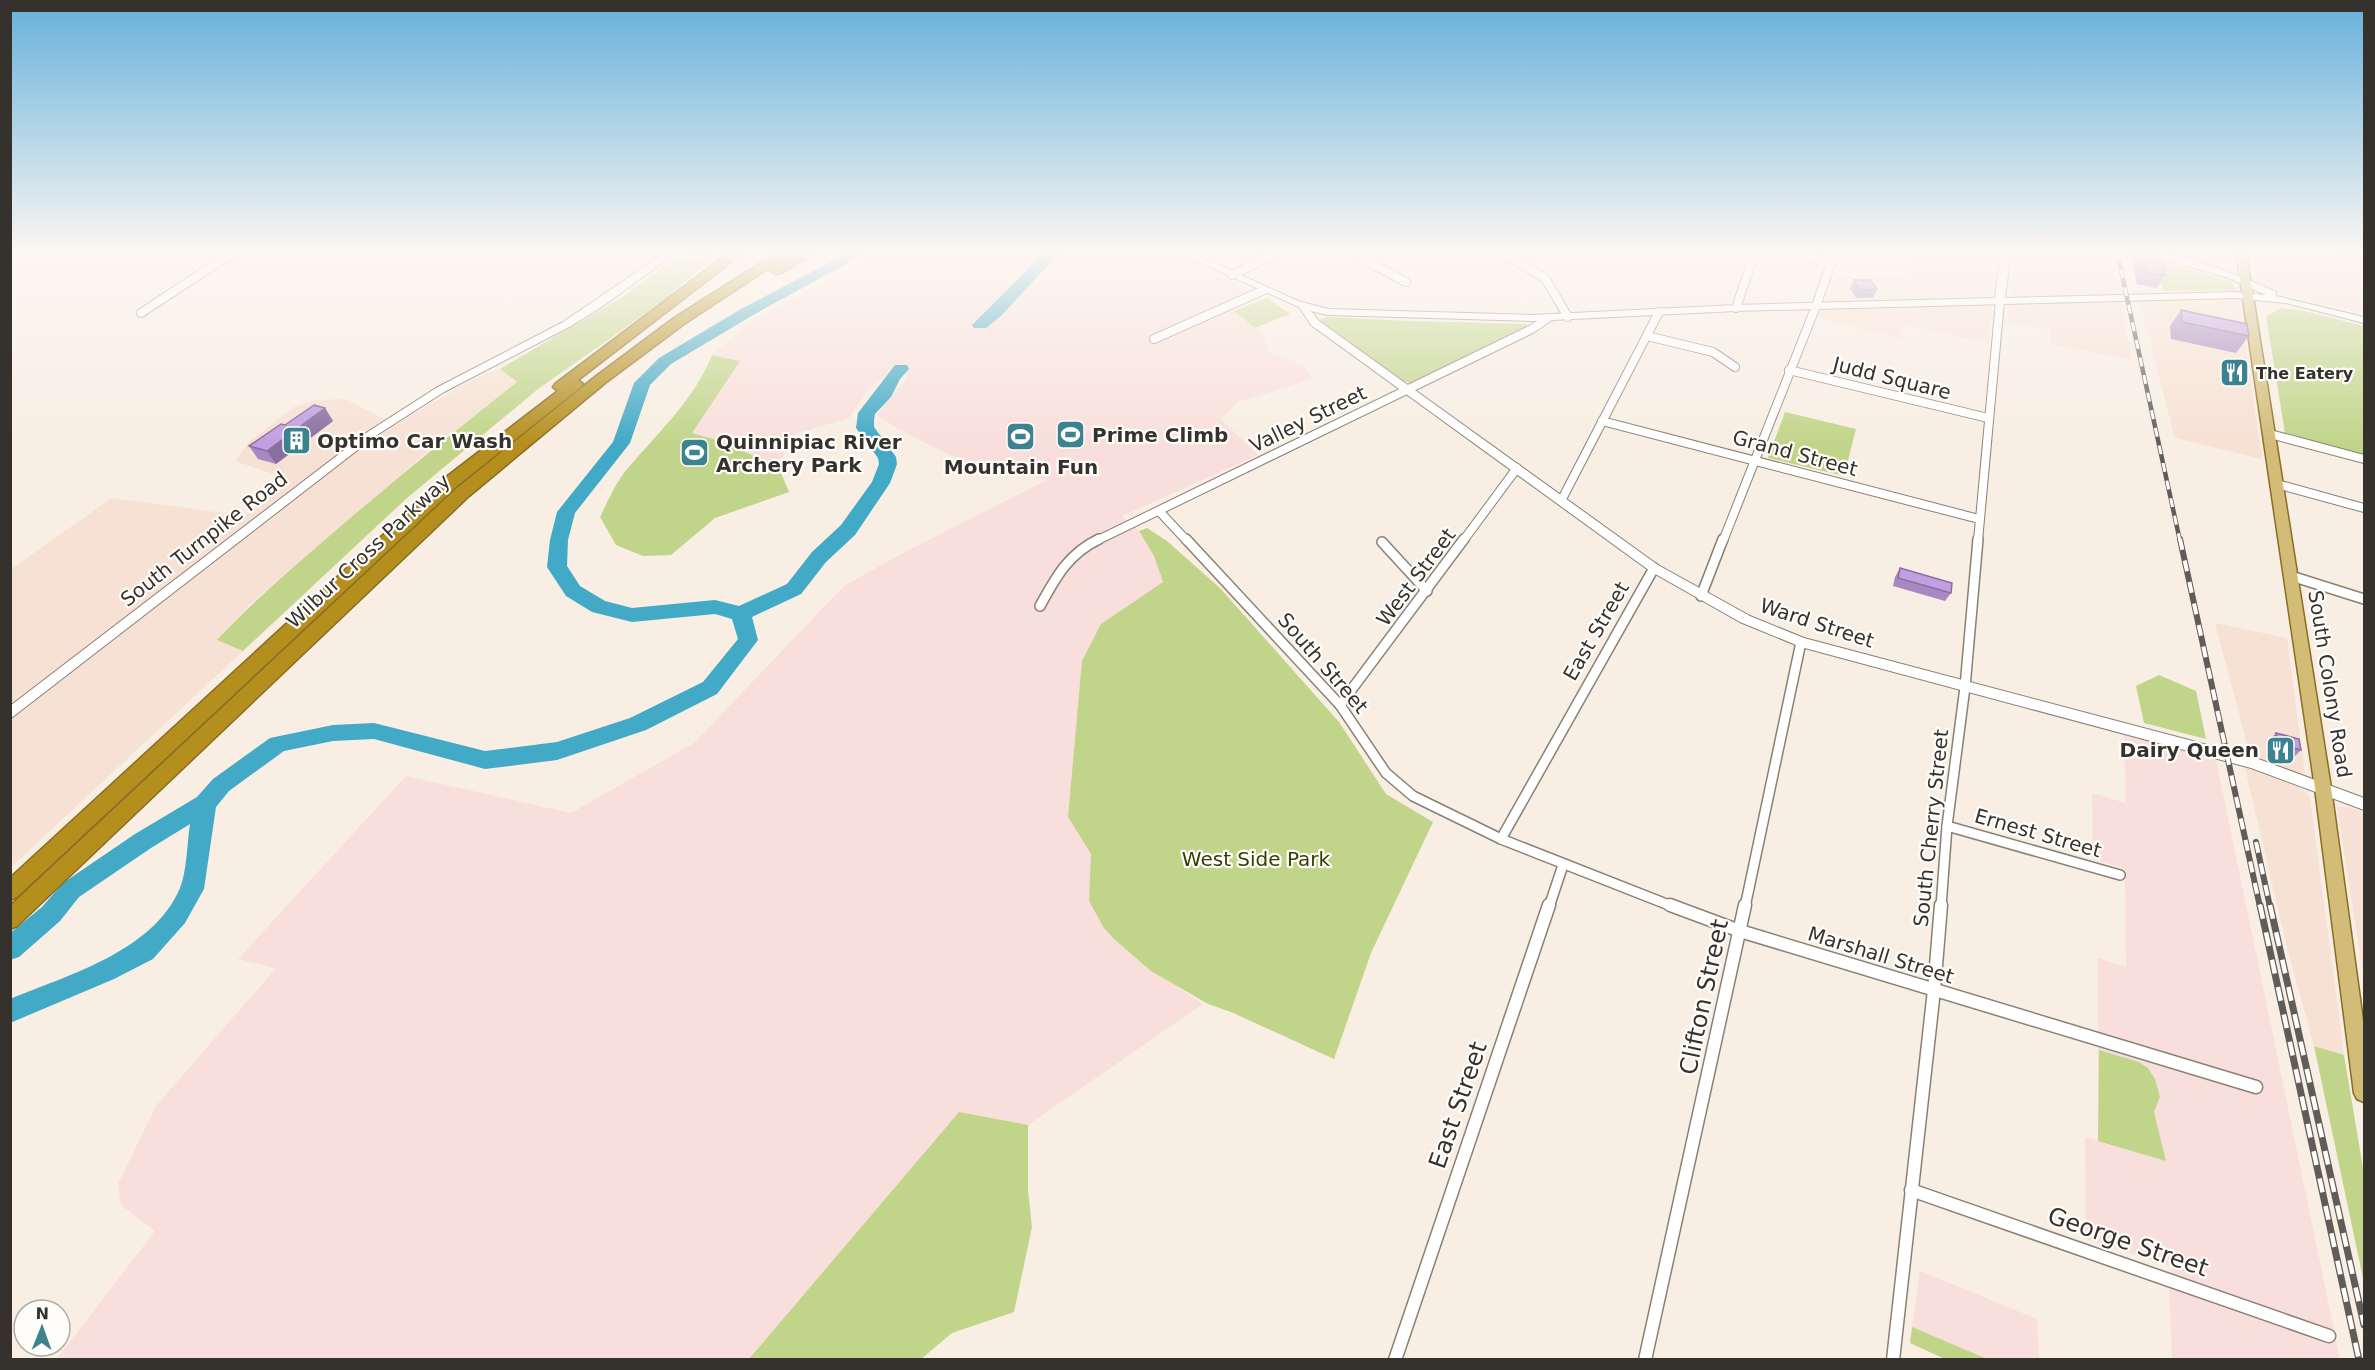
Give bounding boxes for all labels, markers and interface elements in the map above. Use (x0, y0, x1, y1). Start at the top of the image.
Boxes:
street label: Judd Square (1829, 351, 1953, 404)
restaurant icon: The Eatery (2219, 357, 2251, 389)
place label: The Eatery (2256, 364, 2354, 383)
street label: Valley Street (1246, 380, 1370, 458)
sports icon: Prime Climb (1055, 419, 1087, 451)
sports icon: Mountain Fun (1005, 421, 1037, 453)
place label: Prime Climb (1092, 423, 1228, 447)
building icon: Optimo Car Wash (280, 425, 312, 457)
street label: Grand Street (1730, 425, 1860, 481)
place label: Optimo Car Wash (317, 429, 512, 453)
place label: Quinnipiac River Archery Park (716, 430, 902, 477)
sports icon: Quinnipiac River Archery Park (679, 437, 711, 469)
place label: Mountain Fun (944, 455, 1098, 479)
street label: South Turnpike Road (116, 466, 292, 612)
street label: Wilbur Cross Parkway (281, 469, 455, 633)
street label: West Street (1371, 523, 1461, 631)
street label: East Street (1558, 577, 1634, 685)
street label: South Colony Road (2303, 589, 2357, 779)
street label: Ward Street (1757, 593, 1877, 653)
street label: South Street (1273, 608, 1373, 718)
street label: South Cherry Street (1909, 728, 1953, 928)
restaurant icon: Dairy Queen (2264, 734, 2296, 766)
place label: Dairy Queen (2120, 738, 2259, 762)
street label: Ernest Street (1972, 803, 2104, 863)
park label: West Side Park (1182, 847, 1331, 871)
street label: Clifton Street (1674, 917, 1734, 1077)
street label: Marshall Street (1805, 921, 1957, 989)
street label: East Street (1423, 1038, 1493, 1172)
street label: George Street (2044, 1201, 2212, 1283)
north arrow (12, 1298, 72, 1358)
text: N (35, 1304, 49, 1323)

